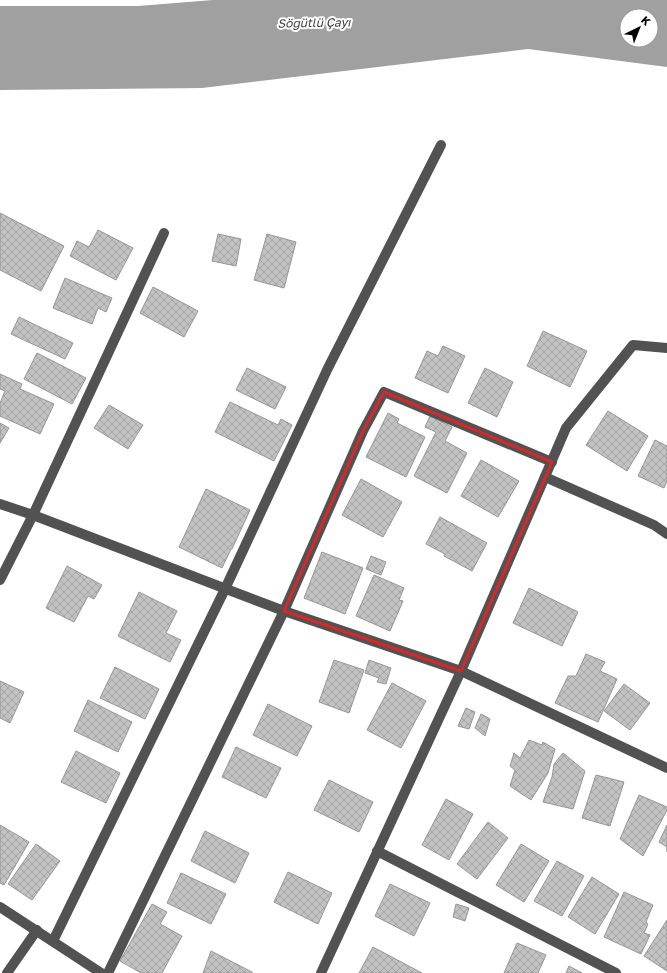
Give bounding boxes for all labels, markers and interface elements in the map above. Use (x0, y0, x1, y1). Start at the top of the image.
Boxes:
north arrow (619, 8, 659, 48)
text: K (639, 13, 654, 28)
water label: Söğütlü Çayı (277, 14, 351, 31)

